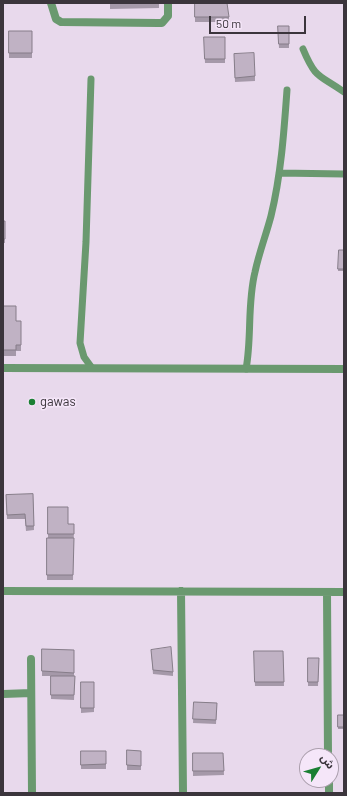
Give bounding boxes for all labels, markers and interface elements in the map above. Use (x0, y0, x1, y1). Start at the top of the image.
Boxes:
scale bar (211, 8, 308, 34)
text: 50 m (216, 16, 241, 30)
place label: gawas (40, 394, 76, 410)
marker: gawas (27, 397, 37, 407)
north arrow (299, 748, 339, 788)
text: ش (318, 751, 338, 771)

